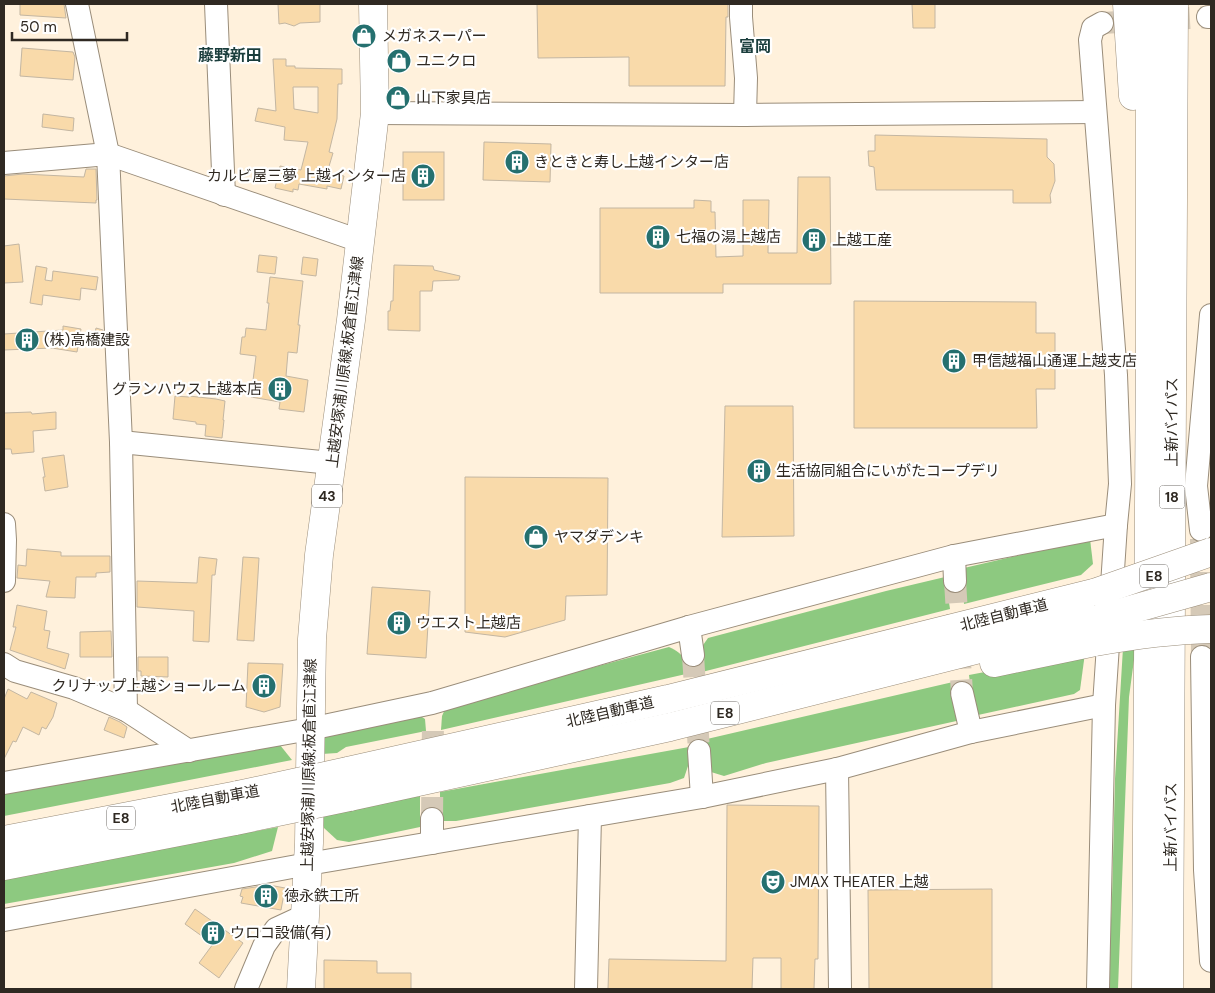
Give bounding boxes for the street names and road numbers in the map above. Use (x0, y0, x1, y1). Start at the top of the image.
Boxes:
street label: 上越安塚浦川原線;板倉直江津線 (322, 255, 368, 469)
street label: 上新バイパス (1162, 377, 1182, 467)
road number: 43 (312, 484, 342, 508)
road number: 18 (1160, 486, 1184, 508)
road number: E8 (1140, 564, 1168, 588)
street label: 北陸自動車道 (958, 594, 1050, 636)
street label: 上越安塚浦川原線;板倉直江津線 (297, 658, 321, 872)
street label: 北陸自動車道 (564, 692, 656, 732)
road number: E8 (711, 701, 739, 724)
street label: 北陸自動車道 (169, 781, 261, 817)
street label: 上新バイパス (1161, 782, 1181, 872)
road number: E8 (107, 806, 135, 830)

